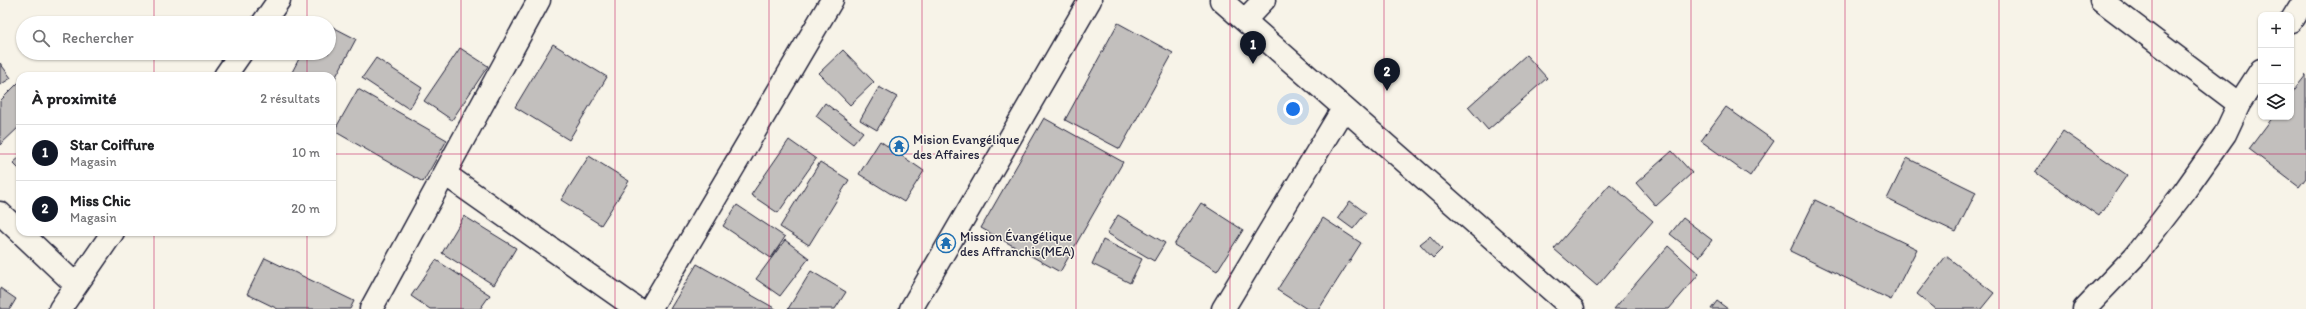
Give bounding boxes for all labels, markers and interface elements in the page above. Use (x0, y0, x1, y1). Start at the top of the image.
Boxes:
map controls (2258, 12, 2294, 120)
button: + (2258, 12, 2294, 48)
search box (16, 16, 336, 60)
icon: search (30, 27, 52, 49)
text: Rechercher (62, 29, 134, 47)
pin: 1 (1240, 31, 1266, 64)
button: − (2258, 48, 2294, 84)
pin: 2 (1374, 58, 1400, 91)
button: layers (2258, 84, 2294, 120)
text: À proximité (32, 88, 117, 108)
text: 2 résultats (260, 91, 320, 106)
your location (1283, 99, 1303, 119)
place label: Mision Evangélique des Affaires (913, 132, 1019, 162)
temple icon: Mision Evangélique des Affaires (888, 135, 910, 157)
text: Star Coiffure (70, 136, 154, 154)
text: 1 (42, 145, 48, 160)
text: 10 m (292, 145, 320, 160)
text: Magasin (70, 154, 117, 169)
text: Miss Chic (70, 192, 131, 210)
text: 2 (42, 201, 48, 216)
text: 20 m (291, 201, 320, 216)
text: Magasin (70, 210, 117, 225)
place label: Mission Évangélique des Affranchis(MEA) (960, 229, 1075, 259)
temple icon: Mission Évangélique des Affranchis(MEA) (935, 232, 957, 254)

